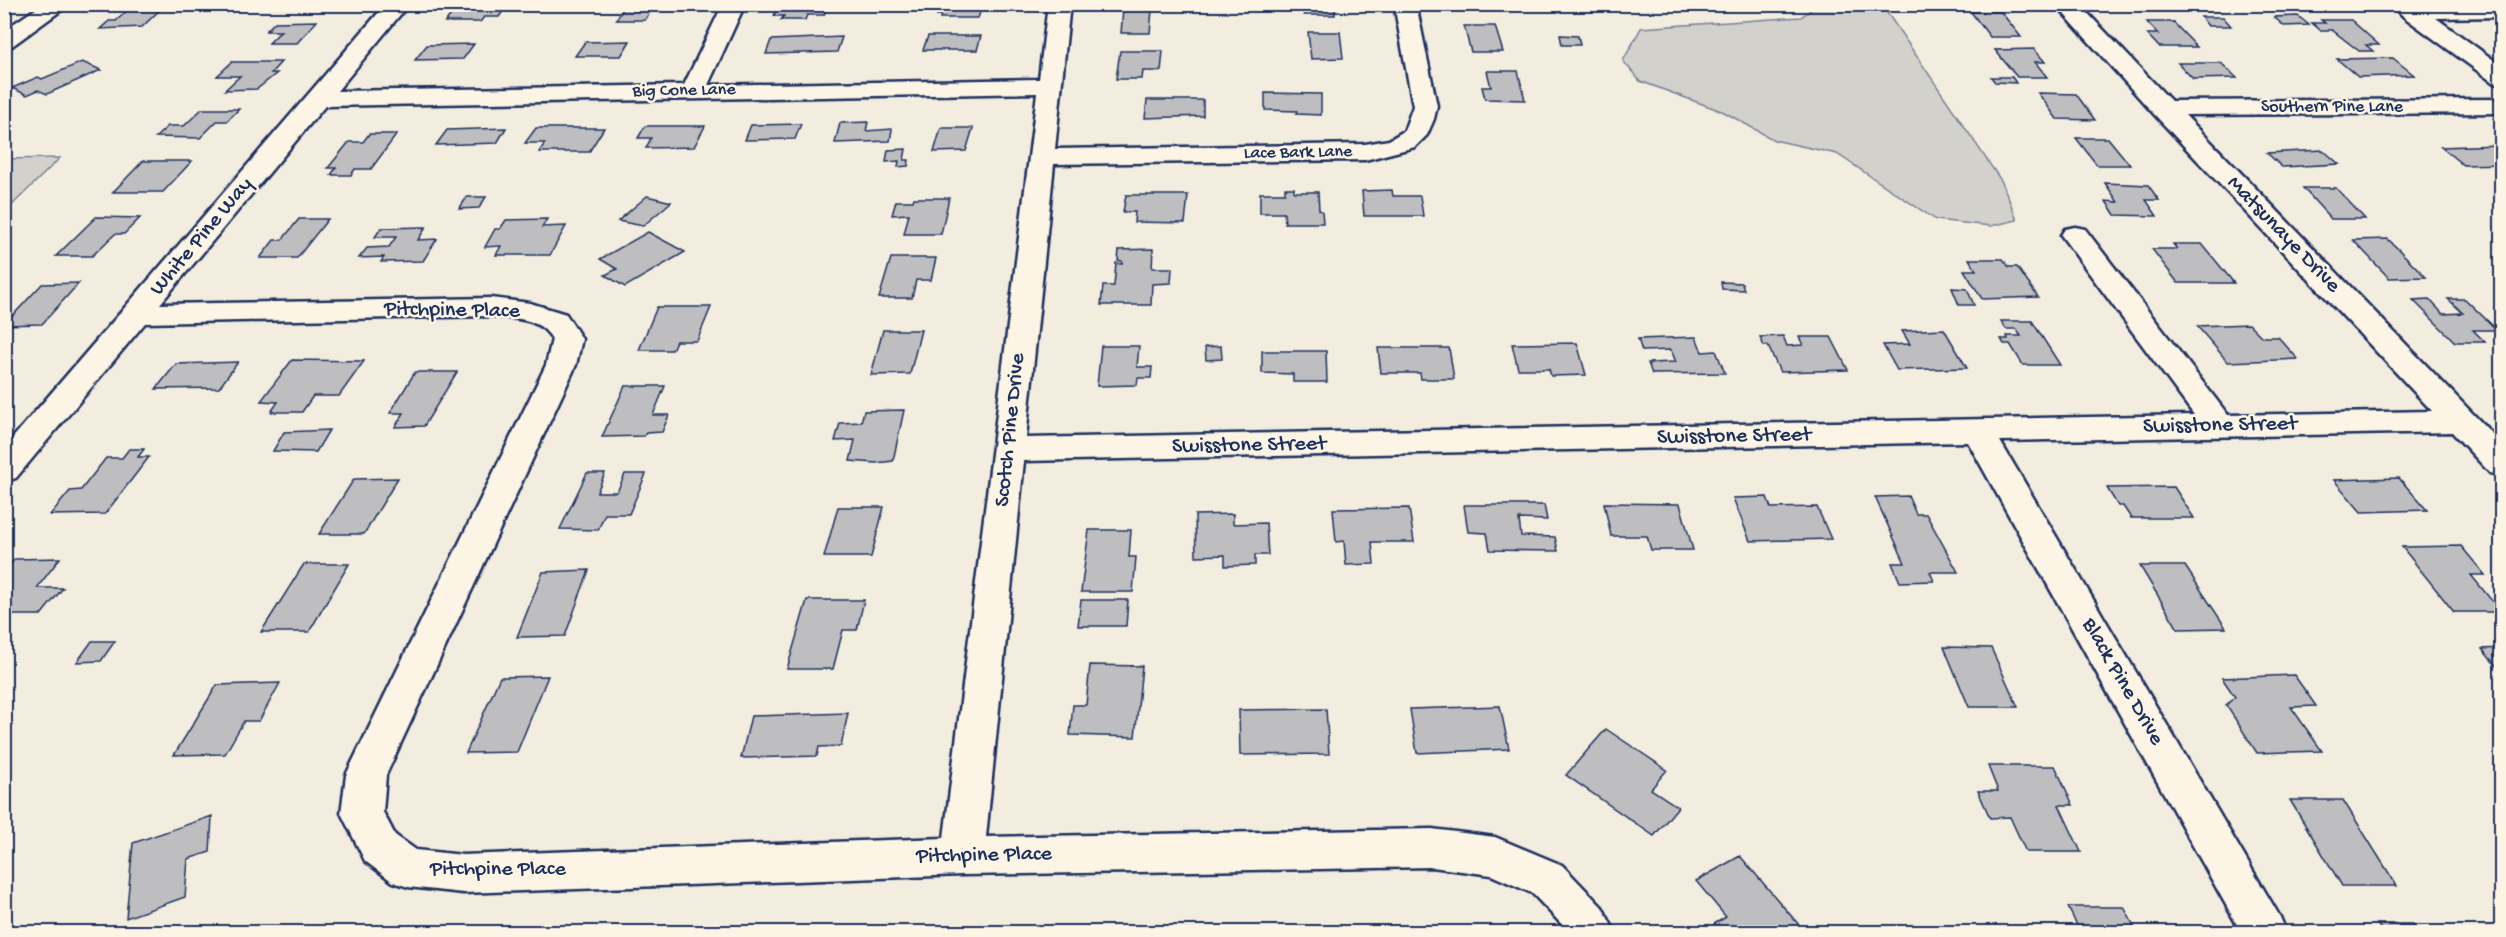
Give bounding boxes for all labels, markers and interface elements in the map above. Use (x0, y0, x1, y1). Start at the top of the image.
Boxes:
street label: Big Cone Lane (631, 80, 736, 102)
street label: Southern Pine Lane (2261, 97, 2404, 118)
street label: Lace Bark Lane (1244, 142, 1353, 164)
street label: Matsunaye Drive (2221, 171, 2346, 299)
street label: White Pine Way (145, 172, 259, 301)
street label: Pitchpine Place (383, 297, 521, 325)
street label: Scotch Pine Drive (990, 351, 1032, 508)
street label: Swisstone Street (2143, 412, 2299, 440)
street label: Swisstone Street (1657, 423, 1813, 451)
street label: Swisstone Street (1172, 432, 1328, 460)
street label: Black Pine Drive (2075, 613, 2169, 751)
street label: Pitchpine Place (915, 842, 1053, 870)
street label: Pitchpine Place (429, 857, 567, 883)

